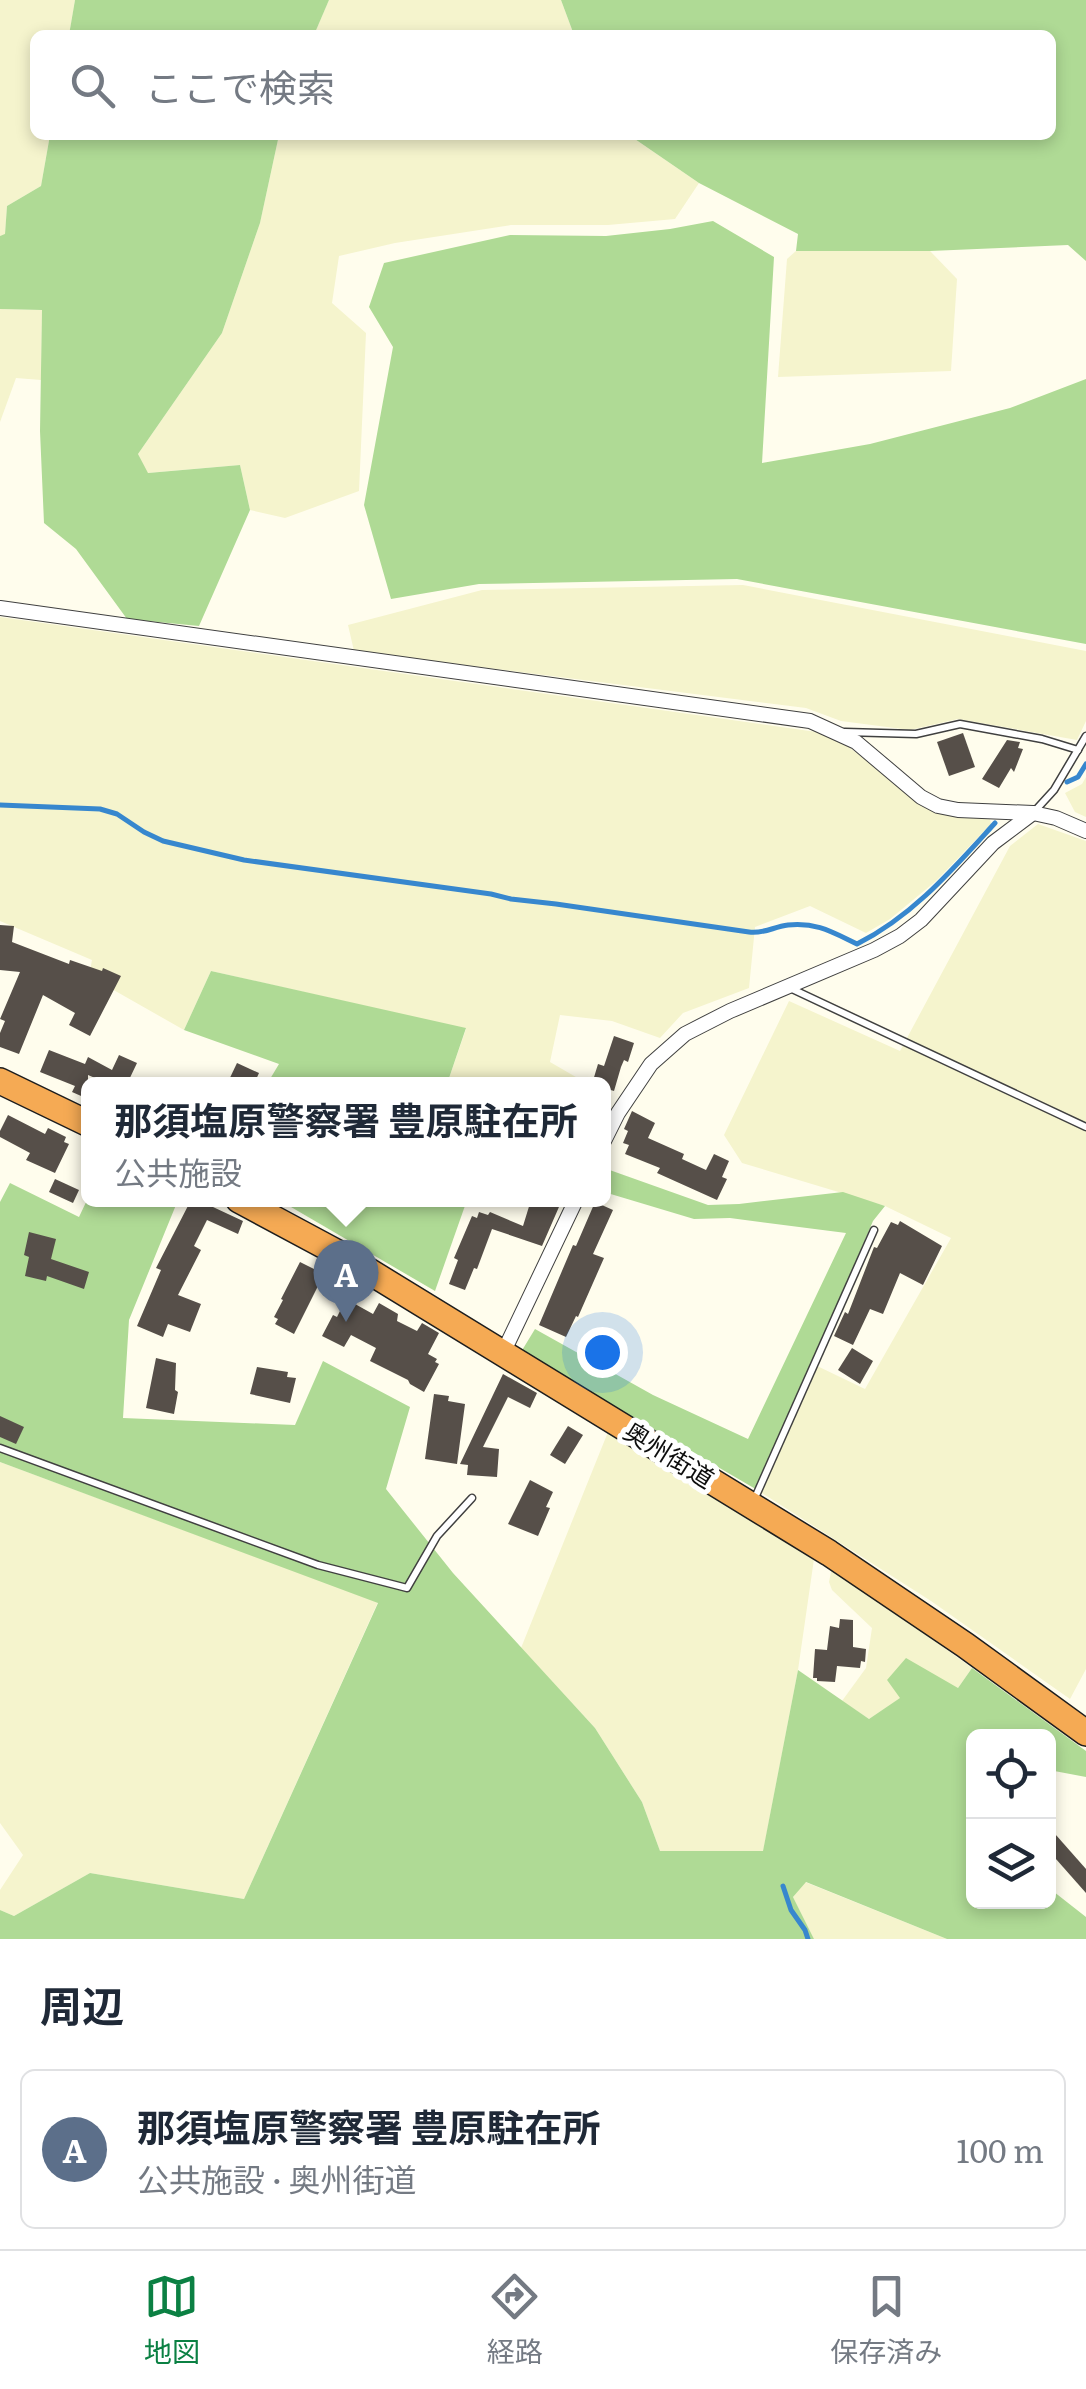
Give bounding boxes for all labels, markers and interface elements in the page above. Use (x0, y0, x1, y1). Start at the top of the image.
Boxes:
search box (30, 30, 1056, 140)
text: ここで検索 (145, 57, 335, 114)
icon: search (65, 58, 120, 113)
popup (81, 1077, 611, 1207)
text: 那須塩原警察署 豊原駐在所 (114, 1090, 578, 1147)
text: 公共施設 (114, 1147, 242, 1195)
pin: A (314, 1240, 378, 1322)
your location (577, 1327, 628, 1378)
street label: 奥州街道 (618, 1412, 722, 1496)
map controls (966, 1729, 1056, 1909)
button: locate (966, 1729, 1056, 1819)
button: layers (966, 1819, 1056, 1909)
text: 周辺 (40, 1973, 124, 2035)
text: 那須塩原警察署 豊原駐在所 (137, 2097, 601, 2154)
text: A (62, 2125, 87, 2173)
text: 100 m (957, 2125, 1044, 2173)
text: 公共施設 · 奥州街道 (137, 2154, 416, 2202)
tab: 地図 (144, 2269, 200, 2371)
tab: 経路 (487, 2269, 543, 2371)
tab: 保存済み (830, 2269, 942, 2371)

